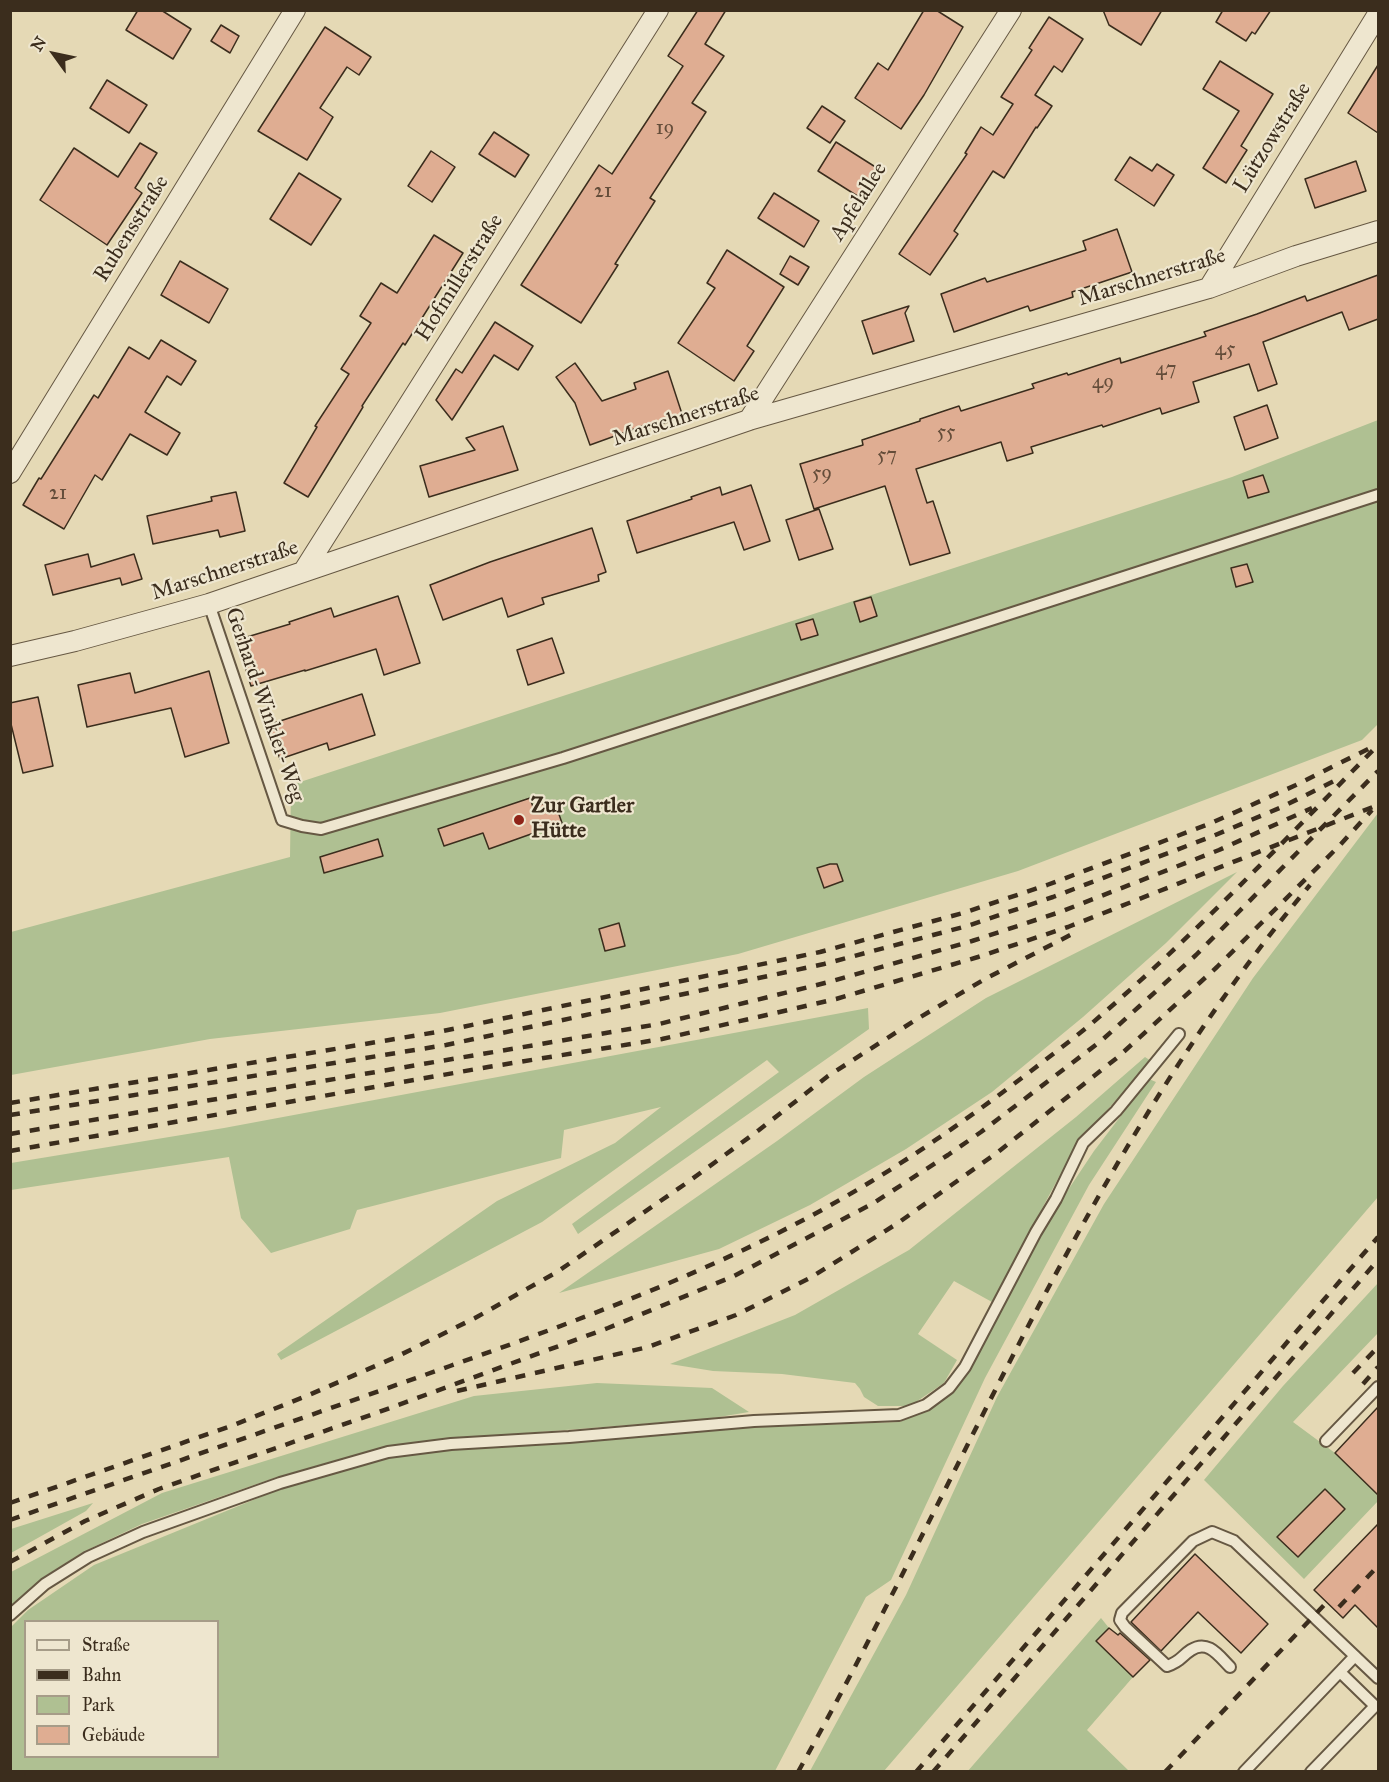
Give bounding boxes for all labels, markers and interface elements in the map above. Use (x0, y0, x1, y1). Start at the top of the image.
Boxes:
north arrow (24, 24, 84, 84)
text: N (27, 33, 50, 55)
street label: Lützowstraße (1229, 78, 1317, 198)
house number: 19 (656, 117, 674, 141)
street label: Apfelallee (825, 158, 893, 246)
street label: Rubensstraße (89, 171, 175, 287)
house number: 21 (594, 180, 612, 204)
street label: Hofmillerstraße (410, 209, 510, 347)
street label: Marschnerstraße (1075, 243, 1229, 313)
house number: 45 (1215, 338, 1235, 362)
house number: 47 (1156, 358, 1176, 382)
house number: 49 (1092, 371, 1114, 395)
street label: Marschnerstraße (609, 381, 763, 453)
house number: 55 (937, 421, 955, 445)
house number: 57 (877, 444, 897, 468)
house number: 59 (812, 462, 832, 486)
house number: 21 (49, 482, 67, 506)
street label: Marschnerstraße (148, 535, 302, 607)
street label: Gerhard-Winkler-Weg (218, 604, 310, 806)
place label: Zur Gartler Hütte (531, 794, 634, 846)
marker: Zur Gartler Hütte (512, 813, 526, 827)
legend (24, 1620, 219, 1758)
text: Straße (82, 1634, 130, 1656)
text: Bahn (82, 1664, 121, 1686)
text: Park (82, 1694, 115, 1716)
text: Gebäude (82, 1724, 145, 1746)

